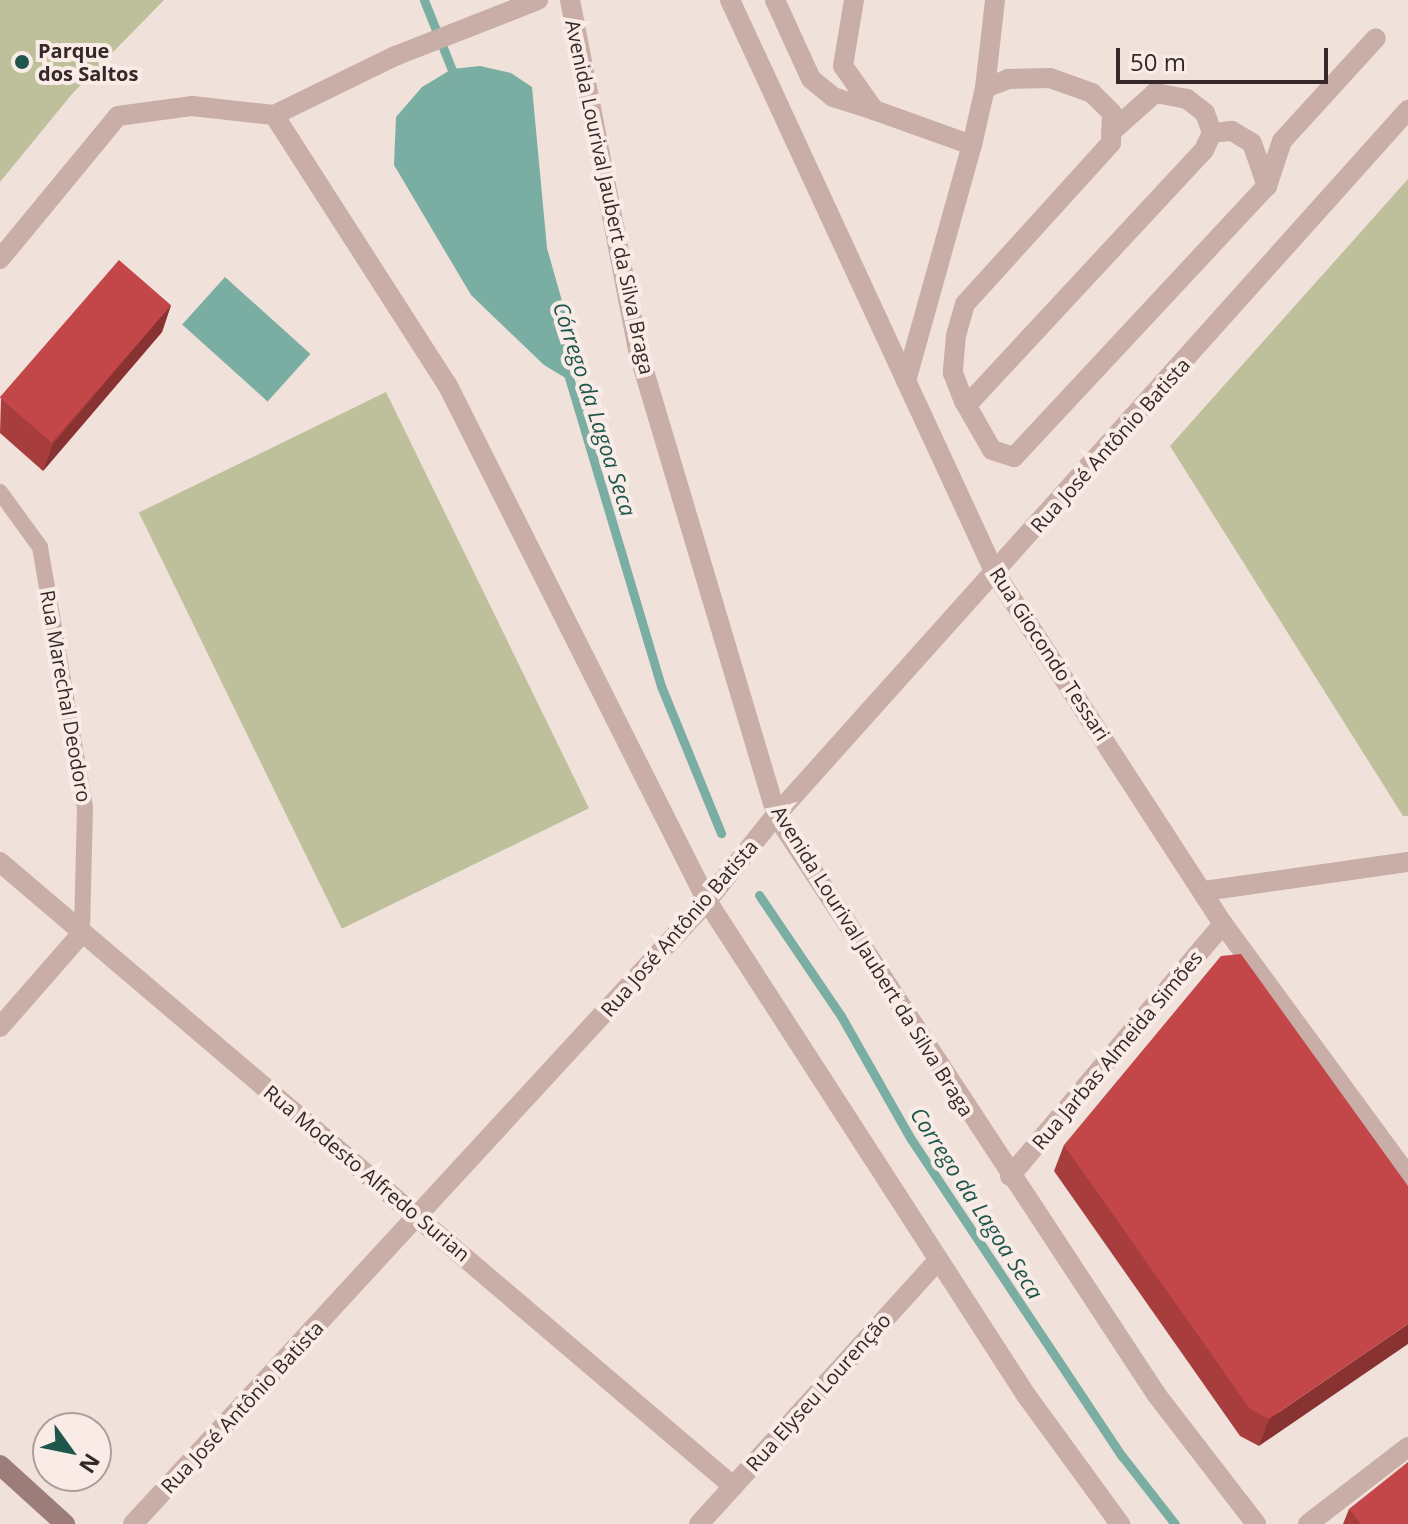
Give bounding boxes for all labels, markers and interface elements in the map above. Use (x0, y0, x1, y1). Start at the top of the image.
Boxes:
street label: Avenida Lourival Jaubert da Silva Braga (561, 18, 659, 376)
scale bar (1120, 32, 1332, 82)
place label: Parque dos Saltos (38, 38, 138, 85)
text: 50 m (1130, 45, 1186, 78)
marker: Parque dos Saltos (13, 53, 31, 71)
water label: Córrego da Lagoa Seca (548, 299, 642, 519)
street label: Rua José Antônio Batista (1025, 353, 1195, 537)
street label: Rua Giocondo Tessari (985, 563, 1115, 745)
street label: Rua Marechal Deodoro (36, 588, 96, 804)
street label: Avenida Lourival Jaubert da Silva Braga (767, 801, 979, 1121)
street label: Rua José Antônio Batista (596, 835, 762, 1021)
street label: Rua Jarbas Almeida Simões (1027, 946, 1207, 1154)
street label: Rua Modesto Alfredo Surian (259, 1080, 475, 1266)
water label: Corrego da Lagoa Seca (905, 1102, 1049, 1304)
street label: Rua Elyseu Lourenção (741, 1308, 895, 1476)
street label: Rua José Antônio Batista (156, 1316, 328, 1498)
north arrow (32, 1412, 112, 1492)
text: N (73, 1448, 108, 1480)

